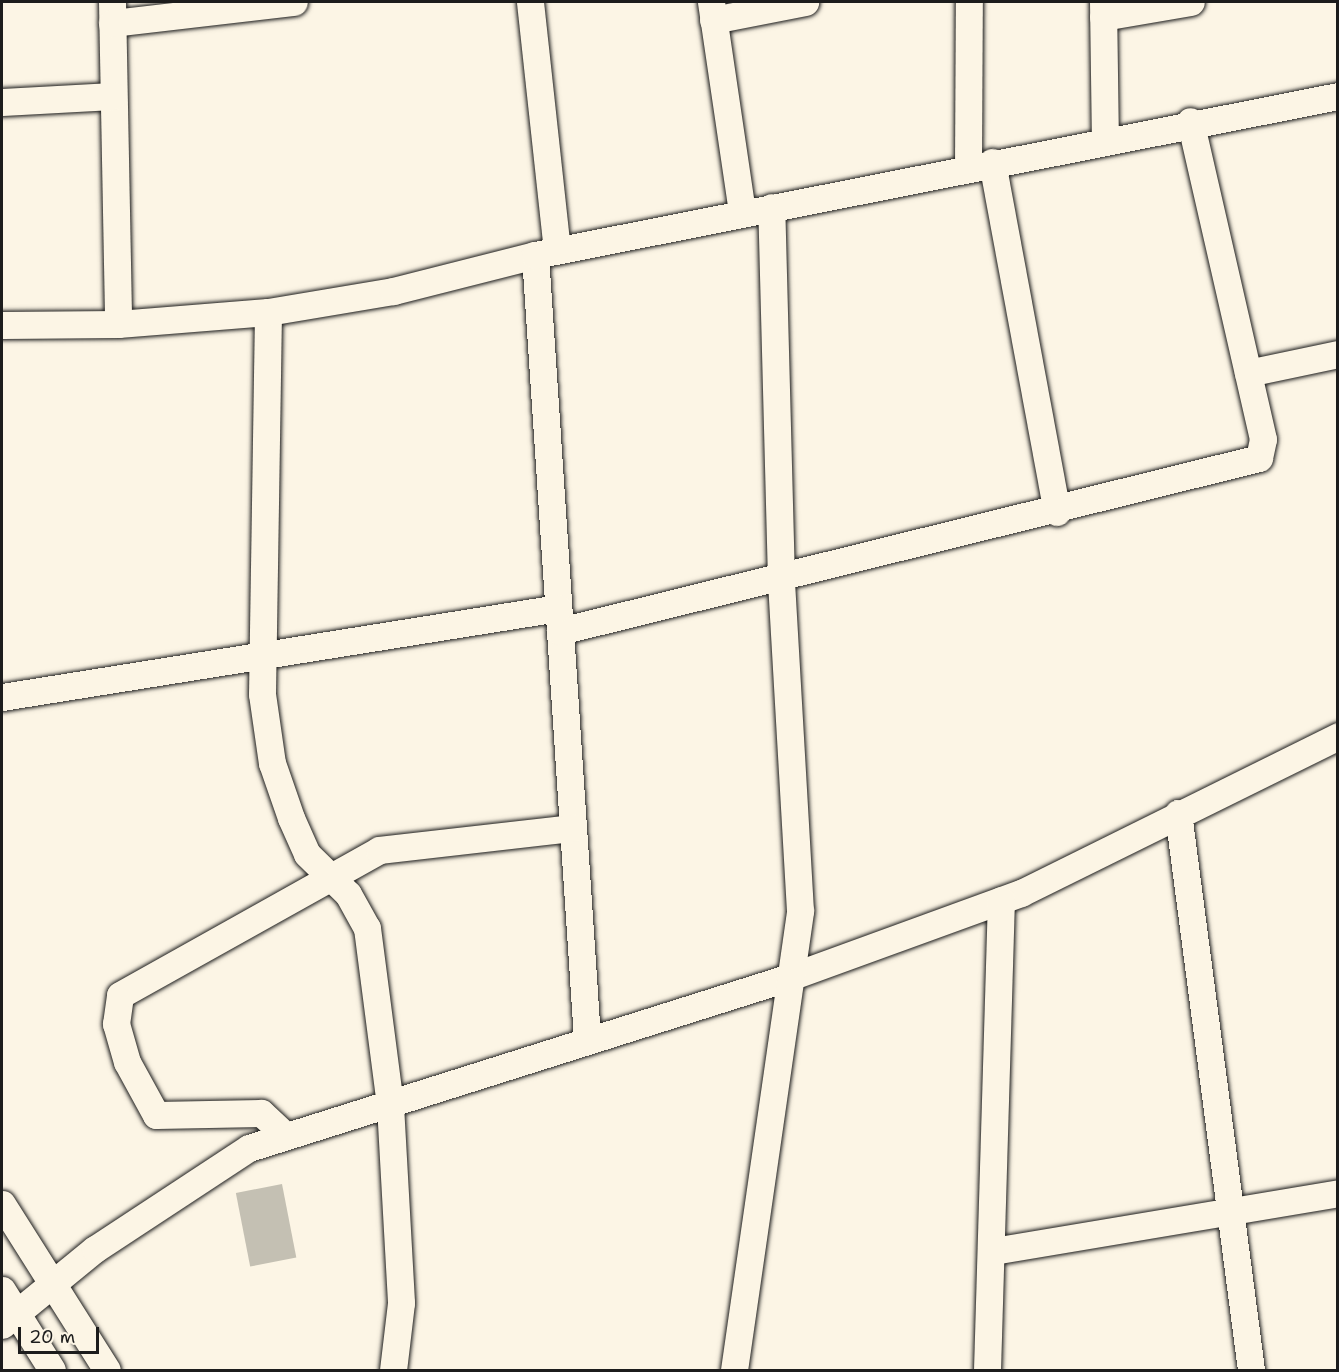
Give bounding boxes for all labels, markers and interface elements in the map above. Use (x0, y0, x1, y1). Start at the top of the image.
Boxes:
scale bar (21, 1315, 102, 1353)
text: 20 m (29, 1325, 75, 1349)

